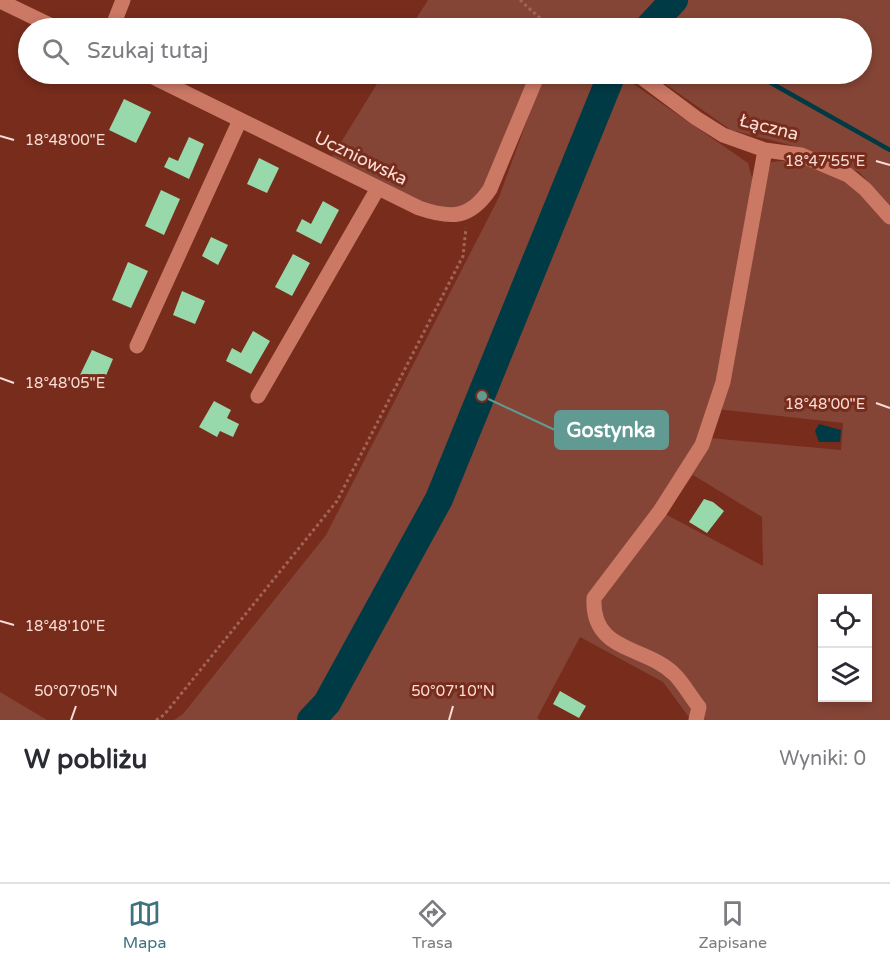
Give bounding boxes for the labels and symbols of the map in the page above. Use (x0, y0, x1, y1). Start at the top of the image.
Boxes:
street label: Łączna (737, 109, 801, 145)
street label: Uczniowska (311, 126, 411, 190)
text: 18°48'00"E (25, 131, 105, 149)
text: 18°47'55"E (785, 152, 865, 170)
text: 18°48'05"E (25, 374, 105, 392)
text: 18°48'00"E (785, 395, 865, 413)
callout: Gostynka (555, 411, 668, 449)
text: Gostynka (566, 419, 656, 443)
text: 18°48'10"E (25, 617, 105, 635)
text: 50°07'05"N (34, 682, 118, 700)
text: 50°07'10"N (411, 682, 495, 700)

